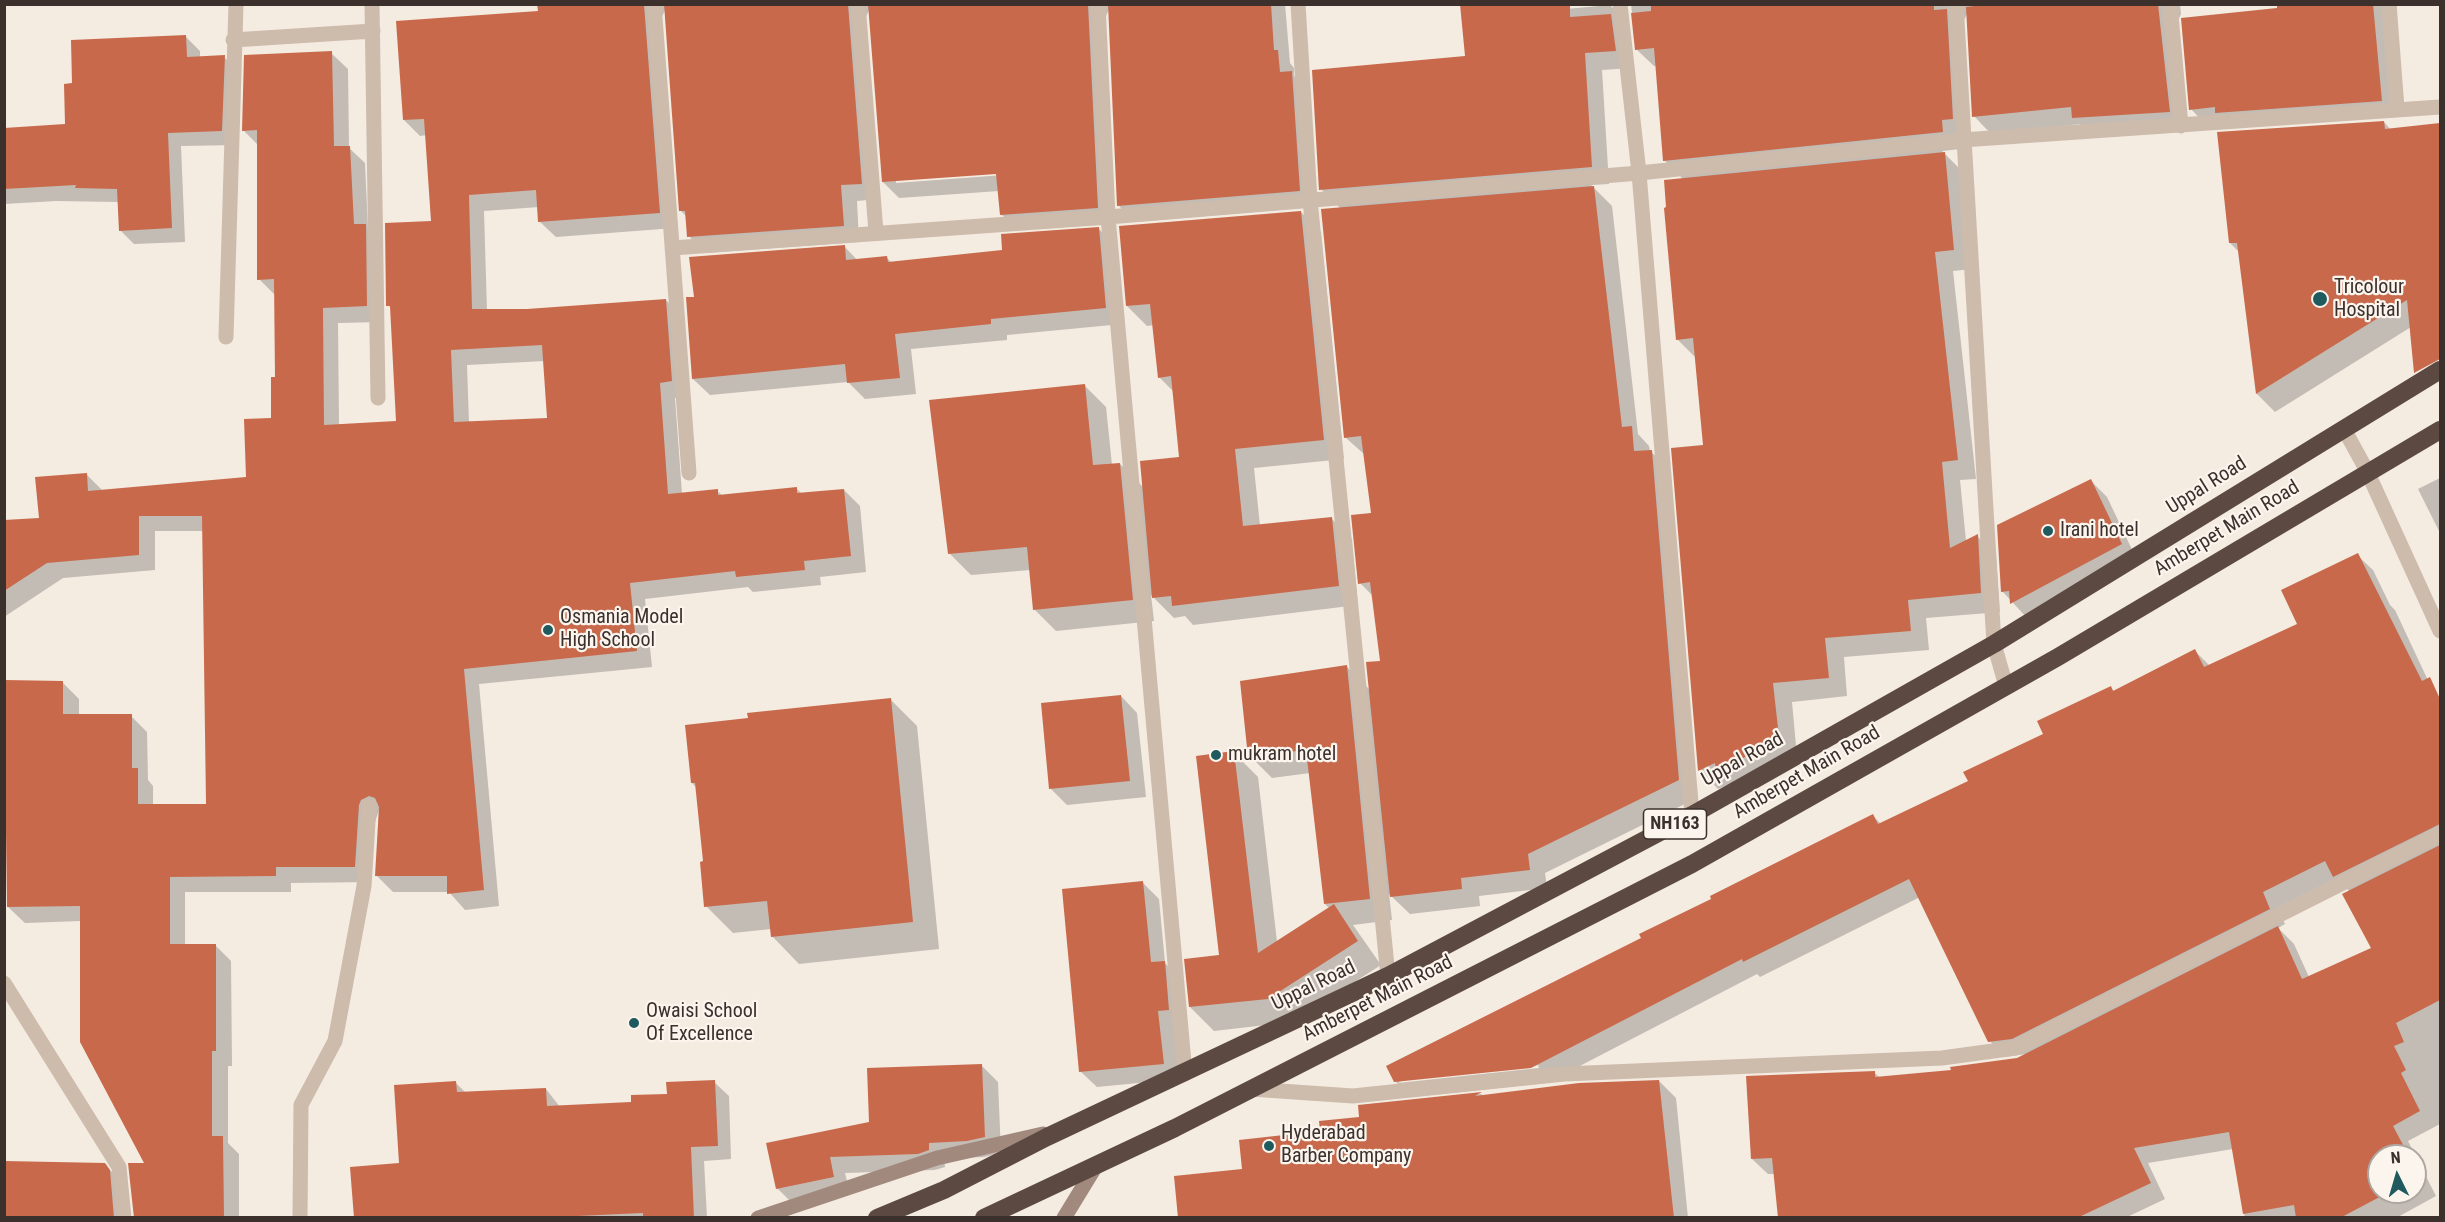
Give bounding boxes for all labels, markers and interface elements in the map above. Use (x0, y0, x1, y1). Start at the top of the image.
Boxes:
place label: Tricolour Hospital (2334, 276, 2404, 323)
marker: Tricolour Hospital (2311, 290, 2329, 308)
street label: Uppal Road (2163, 452, 2251, 520)
street label: Amberpet Main Road (2150, 476, 2304, 582)
place label: Irani hotel (2060, 519, 2139, 543)
marker: Irani hotel (2041, 524, 2055, 538)
place label: Osmania Model High School (560, 606, 683, 653)
marker: Osmania Model High School (541, 623, 555, 637)
street label: Amberpet Main Road (1729, 721, 1885, 825)
street label: Uppal Road (1698, 728, 1788, 792)
place label: mukram hotel (1228, 743, 1336, 767)
marker: mukram hotel (1209, 748, 1223, 762)
road number: NH163 (1644, 809, 1706, 839)
street label: Amberpet Main Road (1299, 951, 1457, 1047)
street label: Uppal Road (1268, 956, 1360, 1016)
place label: Owaisi School Of Excellence (646, 1000, 757, 1047)
marker: Owaisi School Of Excellence (627, 1016, 641, 1030)
place label: Hyderabad Barber Company (1281, 1122, 1411, 1169)
marker: Hyderabad Barber Company (1262, 1139, 1276, 1153)
north arrow (2367, 1144, 2427, 1204)
text: N (2390, 1148, 2401, 1167)

